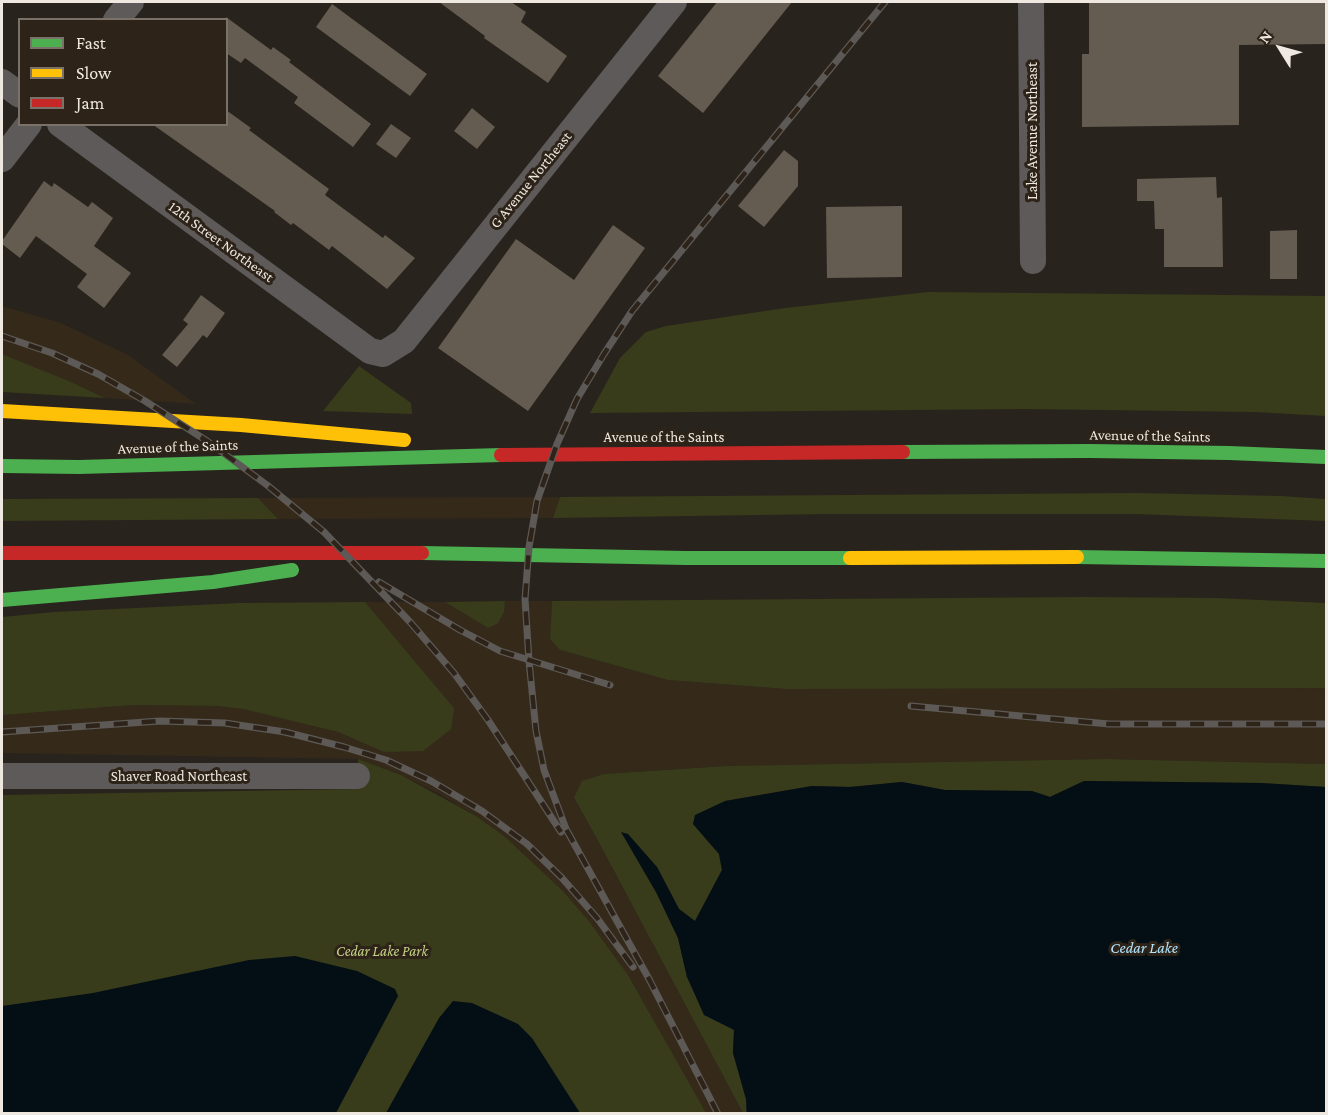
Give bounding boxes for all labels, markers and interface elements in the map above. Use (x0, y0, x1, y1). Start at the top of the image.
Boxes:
legend (18, 18, 228, 126)
north arrow (1250, 18, 1310, 78)
text: N (1255, 27, 1275, 46)
text: Fast (76, 33, 106, 53)
street label: Lake Avenue Northeast (1023, 62, 1041, 200)
text: Slow (76, 63, 111, 83)
text: Jam (76, 93, 104, 113)
street label: G Avenue Northeast (486, 128, 576, 232)
street label: 12th Street Northeast (165, 198, 277, 286)
street label: Avenue of the Saints (1089, 426, 1211, 446)
street label: Avenue of the Saints (604, 428, 724, 446)
street label: Avenue of the Saints (117, 436, 239, 458)
street label: Shaver Road Northeast (111, 767, 247, 785)
water label: Cedar Lake (1110, 938, 1178, 958)
park label: Cedar Lake Park (336, 942, 428, 960)

